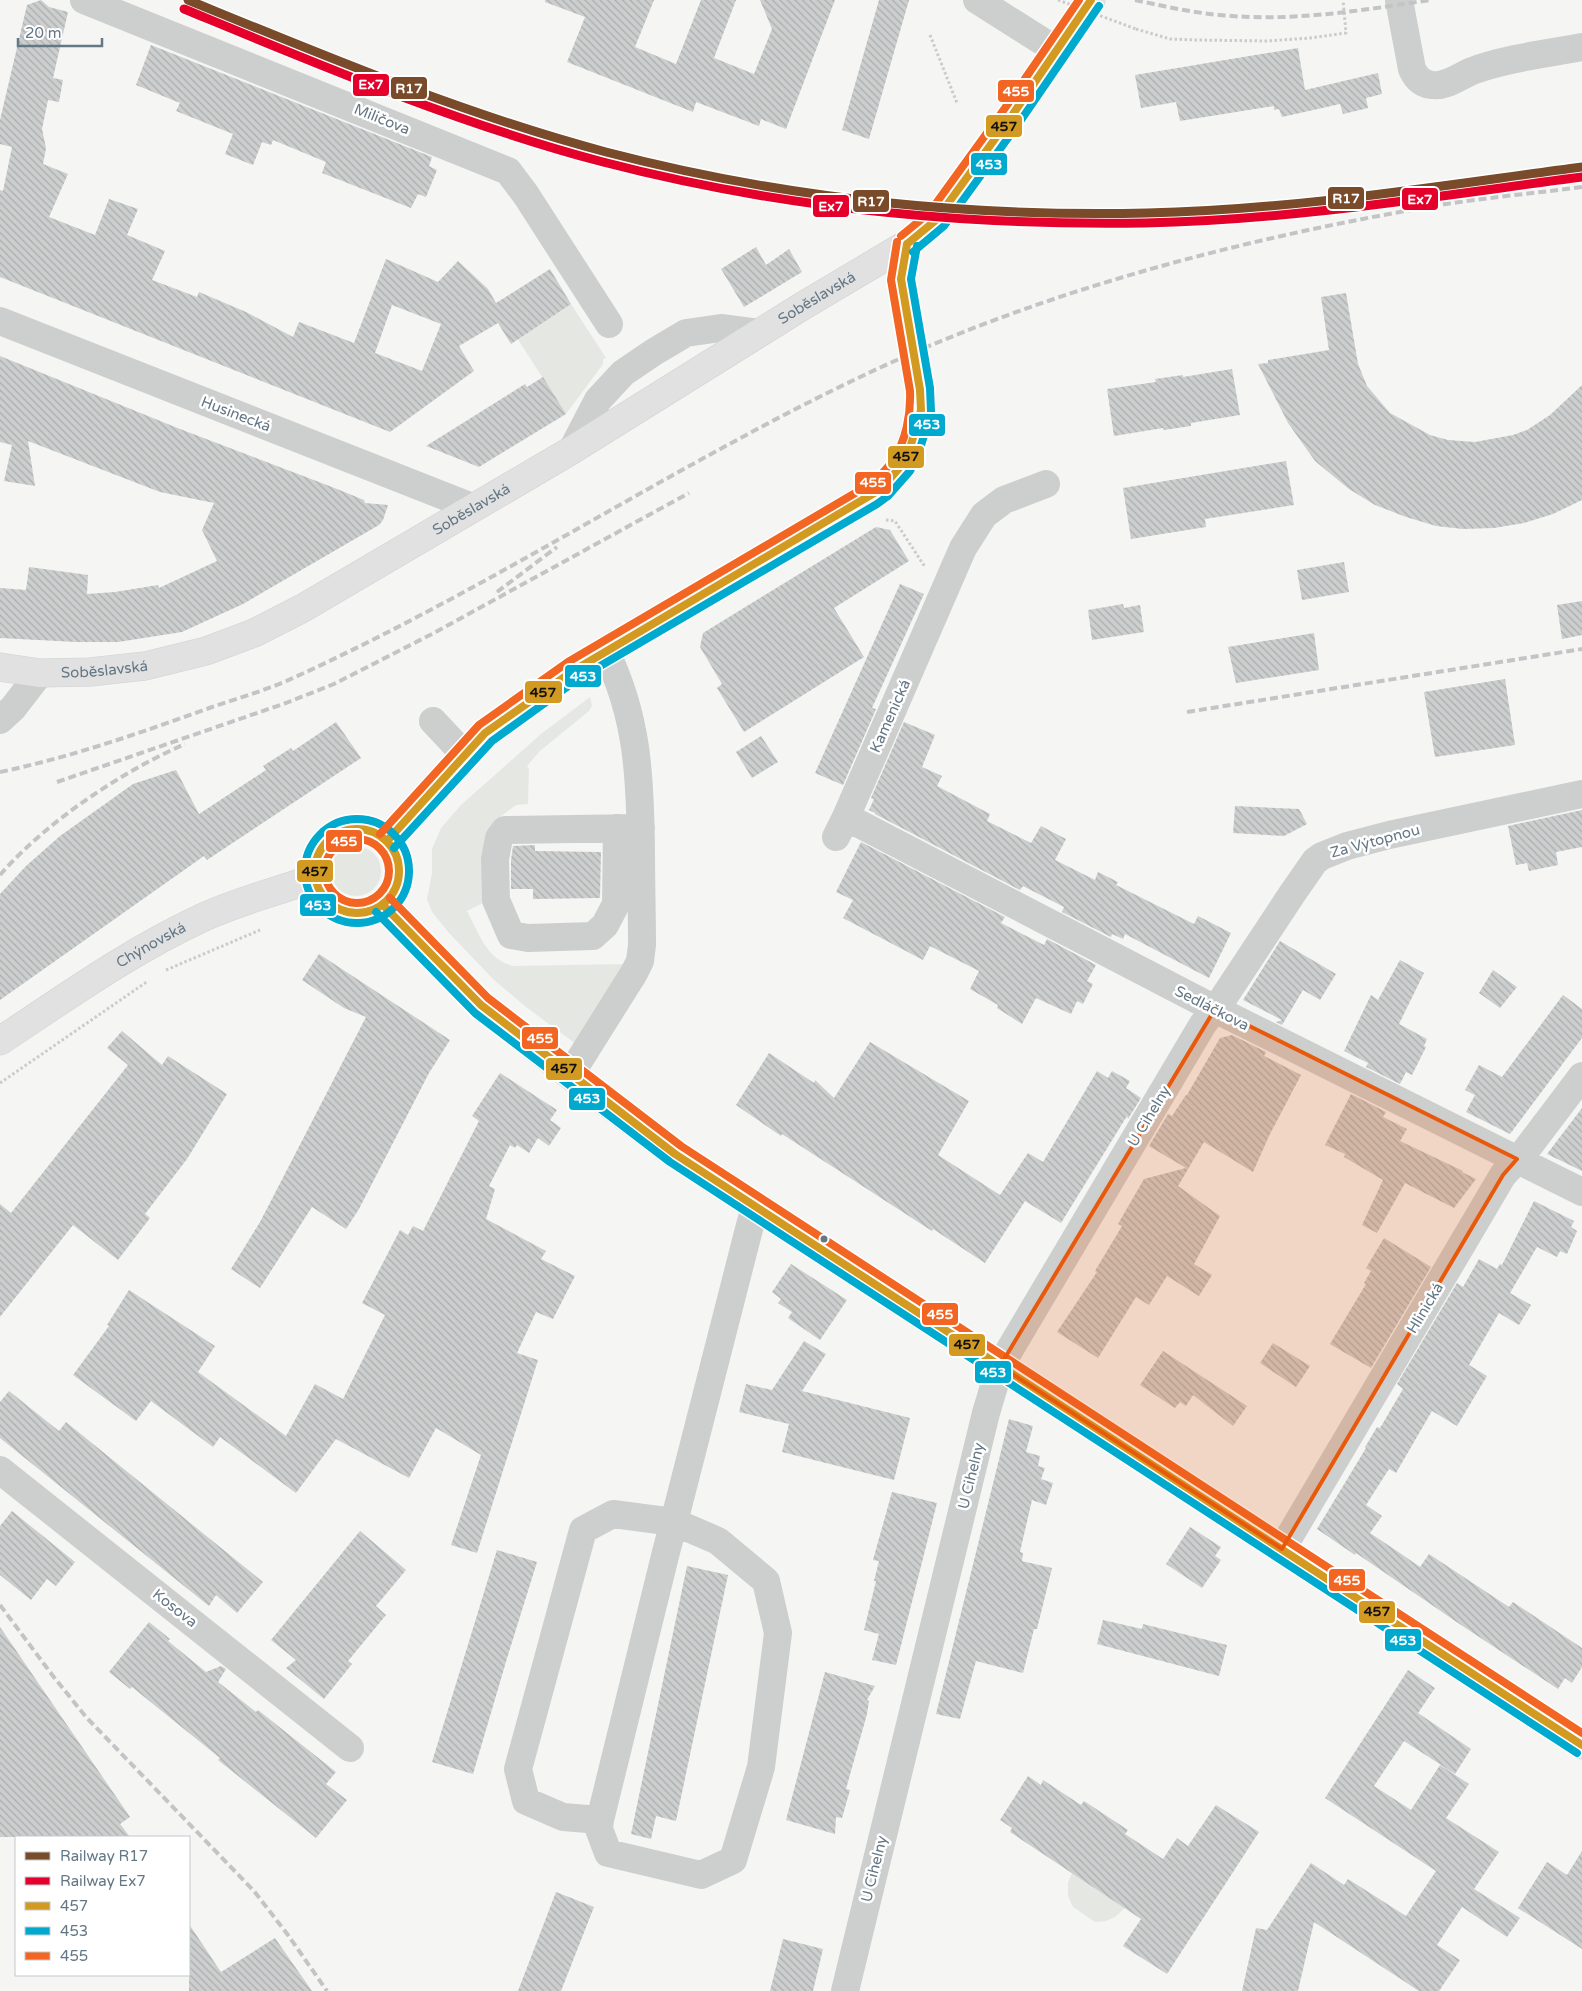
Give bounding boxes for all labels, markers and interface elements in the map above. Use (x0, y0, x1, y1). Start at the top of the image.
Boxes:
scale bar (18, 15, 101, 47)
text: 20 m (25, 24, 62, 42)
line badge: Ex7 (352, 73, 390, 97)
text: Ex7 (358, 76, 384, 93)
line badge: R17 (390, 76, 428, 100)
line badge: 455 (997, 79, 1035, 103)
text: R17 (395, 80, 423, 97)
text: 455 (1003, 83, 1029, 100)
street label: Miličova (351, 100, 413, 138)
line badge: 457 (985, 114, 1023, 138)
text: 457 (991, 118, 1017, 135)
line badge: 453 (970, 152, 1008, 176)
text: 453 (976, 156, 1002, 173)
line badge: R17 (1327, 186, 1365, 210)
line badge: Ex7 (1401, 187, 1439, 211)
line badge: R17 (852, 189, 890, 213)
text: R17 (1332, 190, 1360, 207)
text: Ex7 (1407, 191, 1433, 208)
text: R17 (857, 193, 885, 210)
line badge: Ex7 (812, 194, 850, 218)
text: Ex7 (818, 198, 844, 215)
street label: Soběslavská (775, 268, 859, 328)
street label: Husinecká (199, 392, 273, 436)
line badge: 453 (908, 413, 946, 437)
text: 453 (914, 416, 940, 433)
line badge: 457 (887, 445, 925, 469)
text: 457 (893, 448, 919, 465)
line badge: 455 (854, 471, 892, 495)
text: 455 (860, 474, 886, 491)
street label: Soběslavská (429, 479, 513, 539)
street label: Soběslavská (61, 657, 149, 682)
line badge: 453 (564, 664, 602, 688)
text: 453 (570, 668, 596, 685)
street label: Kamenická (866, 677, 914, 755)
line badge: 457 (524, 680, 563, 704)
text: 457 (530, 684, 556, 701)
street label: Za Výtopnou (1328, 820, 1422, 862)
line badge: 455 (325, 829, 363, 853)
text: 455 (331, 833, 357, 850)
line badge: 457 (296, 859, 334, 883)
text: 457 (302, 863, 328, 880)
line badge: 453 (299, 893, 337, 917)
text: 453 (305, 897, 331, 914)
street label: Chýnovská (113, 918, 189, 972)
street label: Sedláčkova (1172, 982, 1252, 1034)
line badge: 455 (521, 1026, 559, 1050)
text: 455 (527, 1030, 553, 1047)
line badge: 457 (545, 1057, 583, 1081)
text: 457 (551, 1060, 577, 1077)
street label: U Cihelny (1124, 1082, 1174, 1150)
line badge: 453 (568, 1087, 606, 1111)
text: 453 (574, 1090, 600, 1107)
unlabelled marker (819, 1234, 829, 1244)
street label: Hlinická (1403, 1279, 1447, 1337)
line badge: 455 (921, 1302, 959, 1326)
text: 455 (927, 1306, 953, 1323)
line badge: 457 (948, 1333, 986, 1357)
text: 457 (954, 1336, 980, 1353)
line badge: 453 (974, 1360, 1012, 1384)
text: 453 (980, 1364, 1006, 1381)
street label: U Cihelny (954, 1441, 988, 1511)
line badge: 455 (1328, 1568, 1366, 1592)
text: 455 (1334, 1572, 1360, 1589)
street label: Kosova (149, 1585, 201, 1631)
line badge: 457 (1358, 1600, 1396, 1624)
text: 457 (1364, 1603, 1390, 1620)
line badge: 453 (1384, 1628, 1422, 1652)
text: 453 (1390, 1632, 1416, 1649)
street label: U Cihelny (857, 1834, 891, 1904)
legend (15, 1836, 190, 1976)
text: Railway R17 (60, 1847, 148, 1865)
text: Railway Ex7 (60, 1872, 146, 1890)
text: 457 (60, 1897, 88, 1915)
text: 453 (60, 1922, 88, 1940)
text: 455 (60, 1947, 88, 1965)

